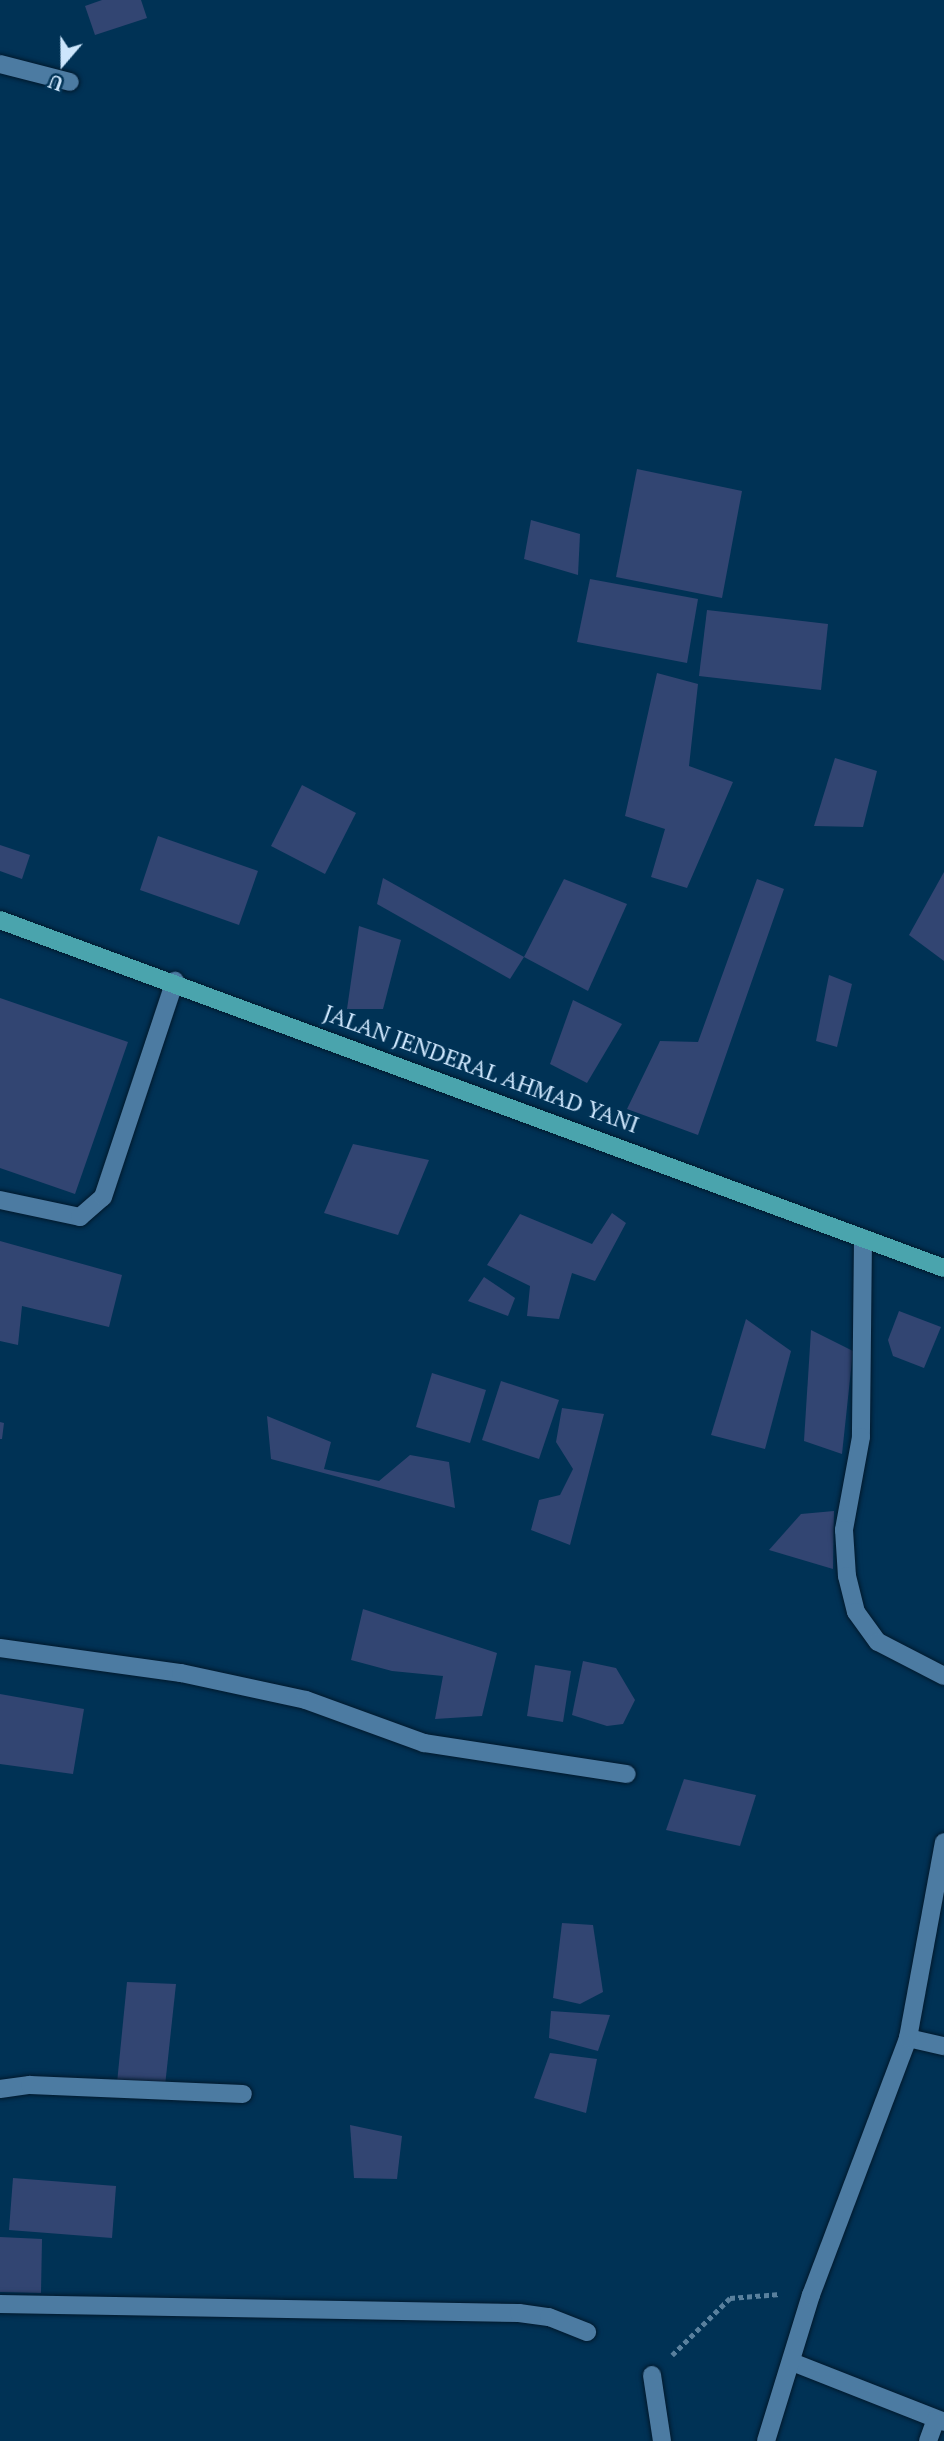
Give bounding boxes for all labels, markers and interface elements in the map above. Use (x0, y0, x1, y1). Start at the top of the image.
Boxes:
north arrow (28, 28, 98, 98)
text: U (45, 69, 66, 97)
street label: JALAN JENDERAL AHMAD YANI (319, 999, 643, 1139)

